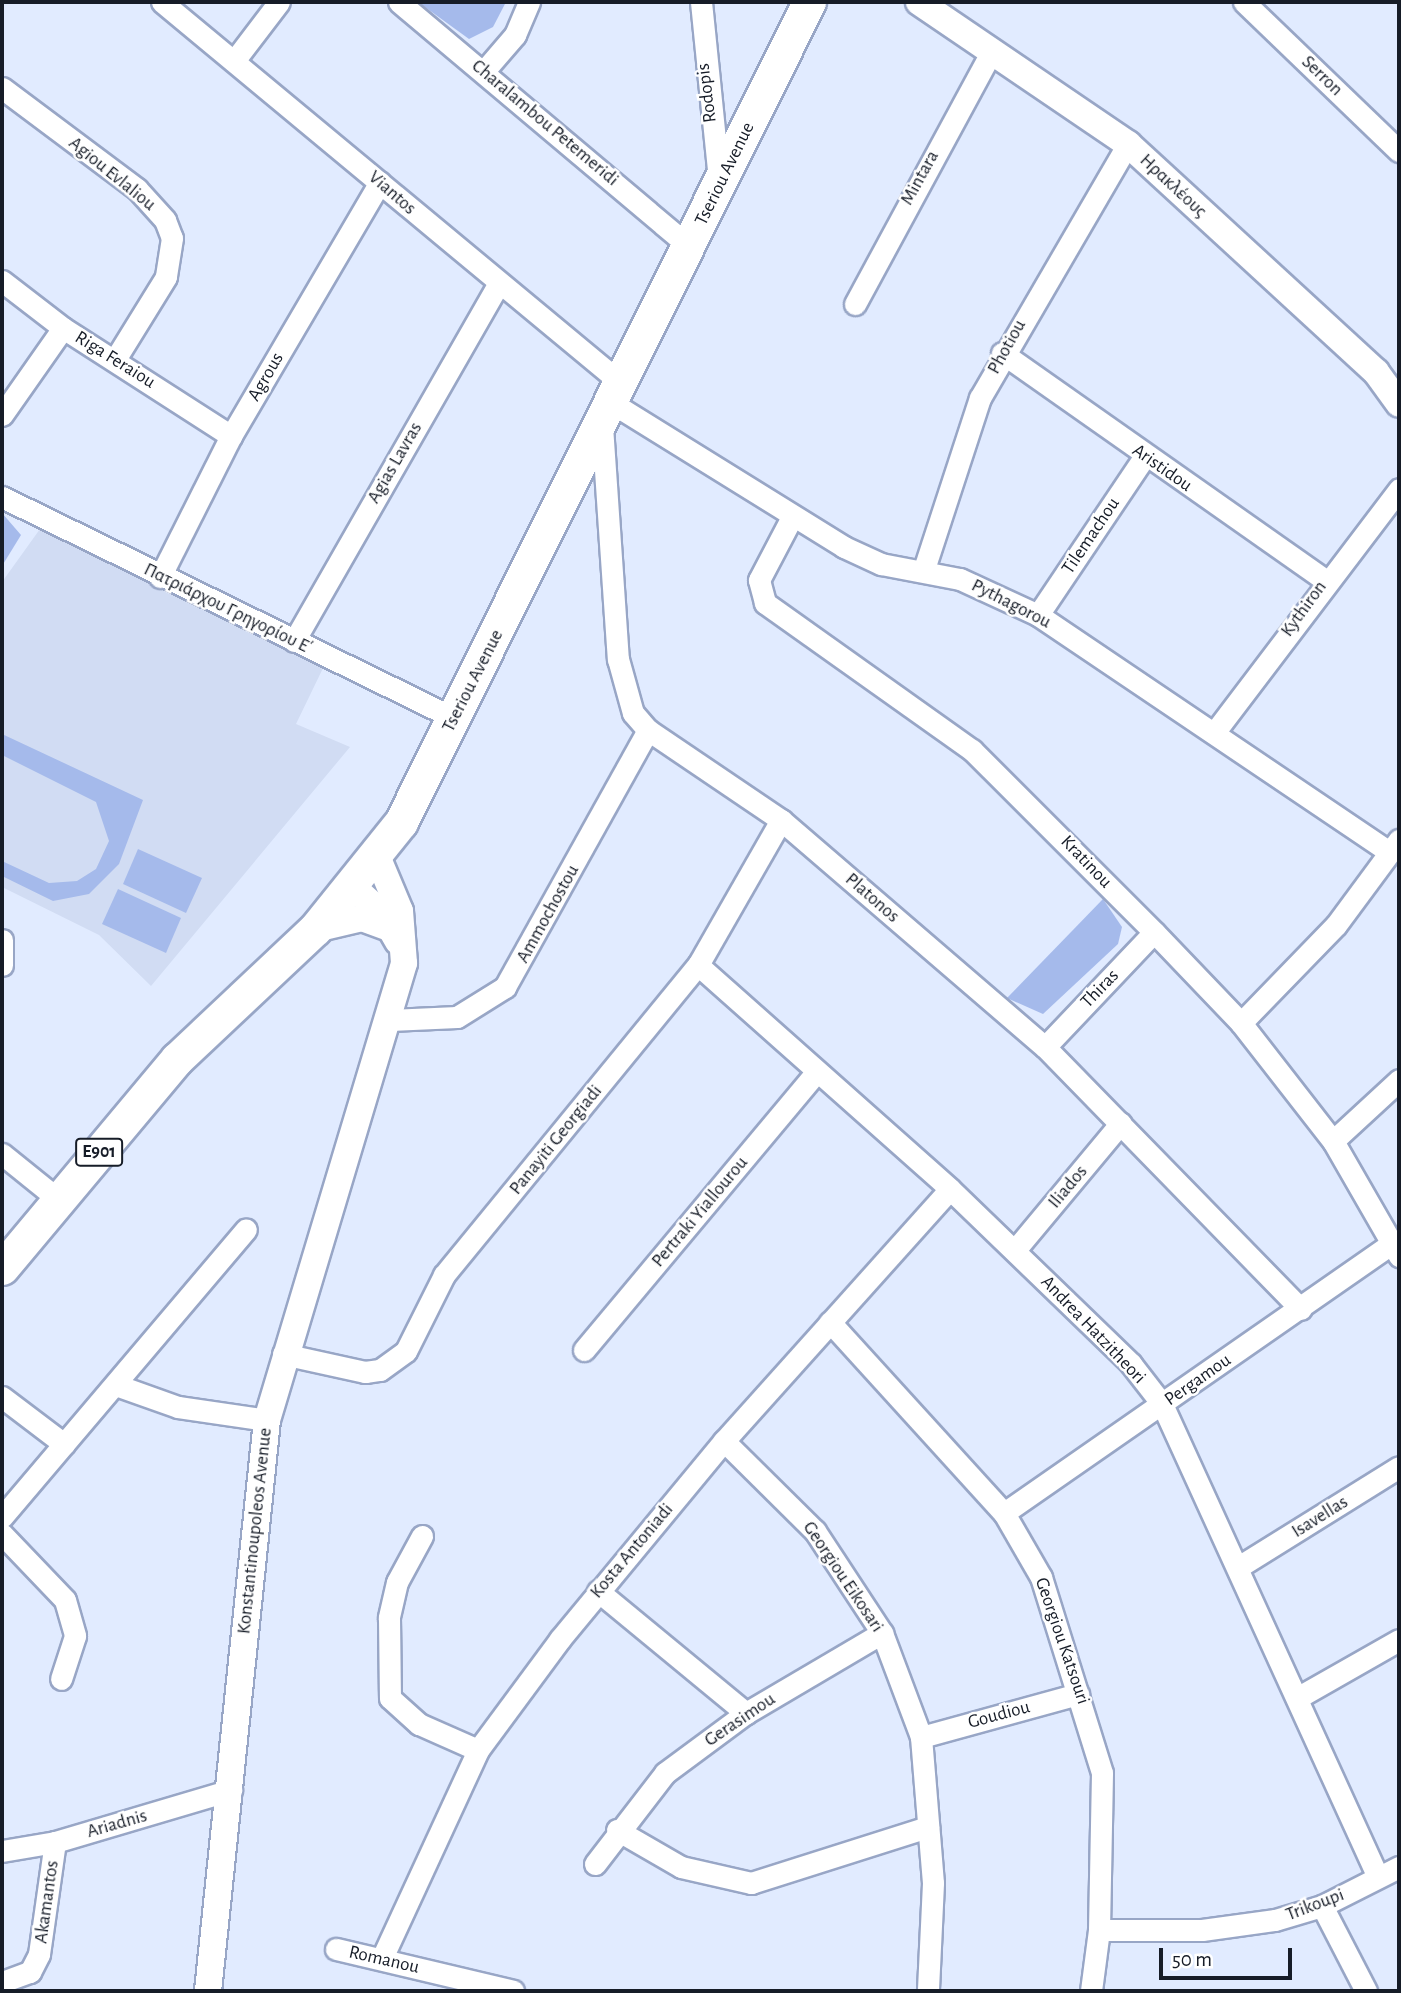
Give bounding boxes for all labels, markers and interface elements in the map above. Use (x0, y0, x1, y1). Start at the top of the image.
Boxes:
street label: Serron (1297, 51, 1347, 101)
street label: Charalambou Petemeridi (467, 55, 623, 191)
street label: Rodopis (692, 62, 722, 124)
street label: Tseriou Avenue (690, 119, 760, 229)
street label: Agiou Evlaliou (64, 132, 160, 216)
street label: Mintara (896, 147, 944, 209)
street label: Ηρακλέους (1135, 149, 1211, 223)
street label: Viantos (363, 166, 421, 220)
street label: Photiou (983, 316, 1031, 378)
street label: Riga Feraiou (70, 326, 160, 394)
street label: Agrous (243, 349, 289, 405)
street label: Agias Lavras (363, 418, 427, 508)
street label: Aristidou (1128, 439, 1196, 497)
street label: Tilemachou (1057, 493, 1125, 579)
street label: Πατριάρχου Γρηγορίου Ε΄ (140, 558, 316, 660)
street label: Pythagorou (967, 574, 1055, 634)
street label: Kythiron (1276, 577, 1332, 641)
street label: Tseriou Avenue (437, 626, 509, 736)
street label: Kratinou (1055, 831, 1117, 893)
street label: Ammochostou (512, 861, 584, 967)
street label: Platonos (840, 868, 904, 928)
street label: Thiras (1076, 965, 1124, 1013)
street label: Panayiti Georgiadi (505, 1080, 607, 1200)
road number: E901 (74, 1138, 124, 1167)
street label: Pertraki Yiallourou (647, 1152, 753, 1272)
street label: Iliados (1043, 1161, 1093, 1213)
street label: Andrea Hatzitheori (1036, 1271, 1150, 1389)
street label: Pergamou (1160, 1349, 1236, 1411)
street label: Konstantinoupoleos Avenue (233, 1427, 277, 1635)
street label: Isavellas (1288, 1491, 1352, 1543)
street label: Kosta Antoniadi (586, 1499, 678, 1603)
street label: Georgiou Eikosari (798, 1517, 888, 1637)
street label: Georgiou Katsouri (1030, 1575, 1094, 1707)
street label: Gerasimou (700, 1688, 780, 1752)
street label: Goudiou (965, 1696, 1033, 1734)
street label: Ariadnis (84, 1805, 150, 1843)
street label: Akamantos (30, 1859, 64, 1945)
street label: Trikoupi (1283, 1884, 1347, 1926)
scale bar (1163, 1934, 1296, 1978)
street label: Romanou (347, 1941, 421, 1979)
text: 50 m (1172, 1949, 1212, 1970)

